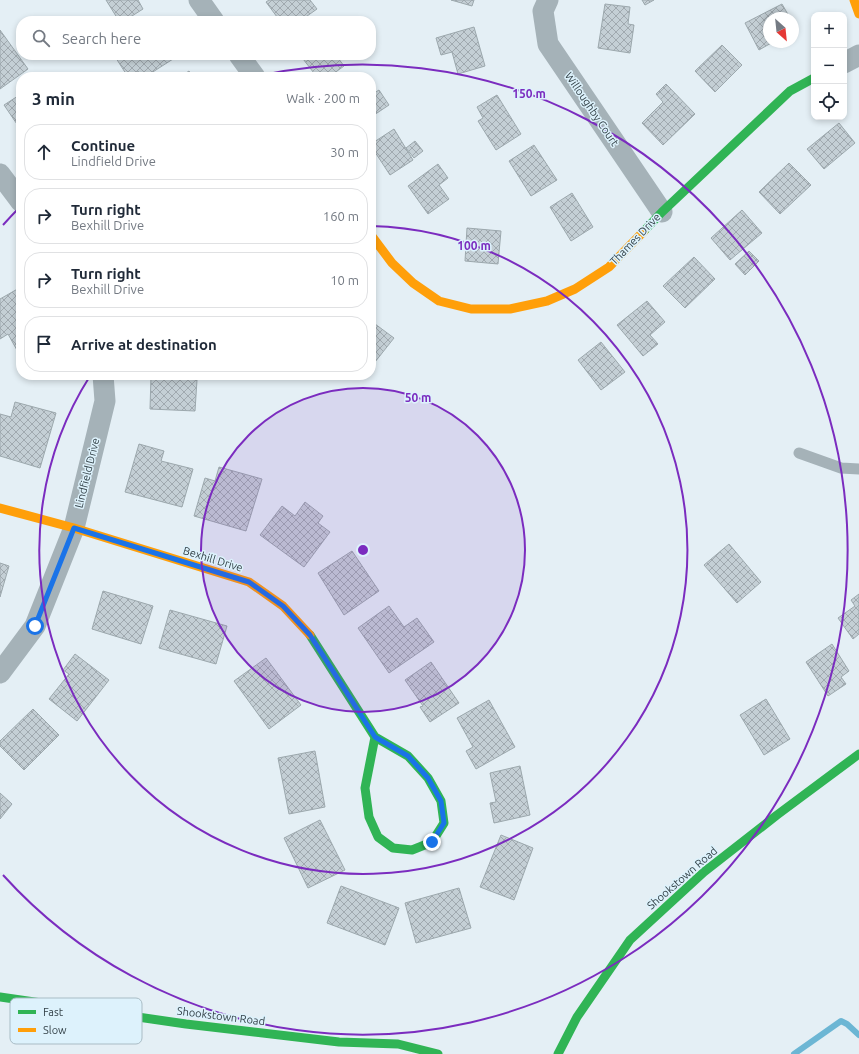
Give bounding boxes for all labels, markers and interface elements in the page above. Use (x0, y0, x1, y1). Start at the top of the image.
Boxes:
north arrow (763, 12, 799, 48)
map controls (811, 12, 847, 120)
button: + (811, 12, 847, 48)
search box (16, 16, 376, 60)
icon: search (30, 27, 52, 49)
text: Search here (62, 30, 141, 47)
button: − (811, 48, 847, 84)
street label: Willoughby Court (563, 70, 621, 149)
button: locate (811, 84, 847, 120)
text: 150 m (512, 87, 546, 100)
text: 3 min (32, 89, 75, 108)
text: Walk · 200 m (286, 91, 360, 105)
text: Continue (71, 137, 135, 154)
icon: ahead (33, 141, 55, 163)
text: 30 m (330, 145, 359, 159)
text: Lindfield Drive (71, 154, 156, 168)
text: Turn right (71, 201, 141, 218)
icon: right (33, 205, 55, 227)
text: 160 m (323, 209, 359, 223)
street label: Thames Drive (607, 211, 663, 267)
text: Bexhill Drive (71, 218, 144, 232)
text: 100 m (457, 239, 491, 252)
text: Turn right (71, 265, 141, 282)
icon: right (33, 269, 55, 291)
text: 10 m (330, 273, 359, 287)
text: Bexhill Drive (71, 282, 144, 296)
icon: arrive (33, 333, 55, 355)
text: Arrive at destination (71, 336, 217, 353)
text: 50 m (405, 391, 431, 404)
street label: Lindfield Drive (72, 437, 102, 509)
centre of rings (356, 543, 370, 557)
street label: Bexhill Drive (182, 544, 244, 574)
route start (26, 617, 44, 635)
route end (423, 833, 441, 851)
street label: Shookstown Road (645, 844, 719, 912)
legend (10, 998, 142, 1044)
street label: Shookstown Road (176, 1005, 266, 1027)
text: Fast (43, 1006, 64, 1018)
text: Slow (43, 1024, 67, 1036)

